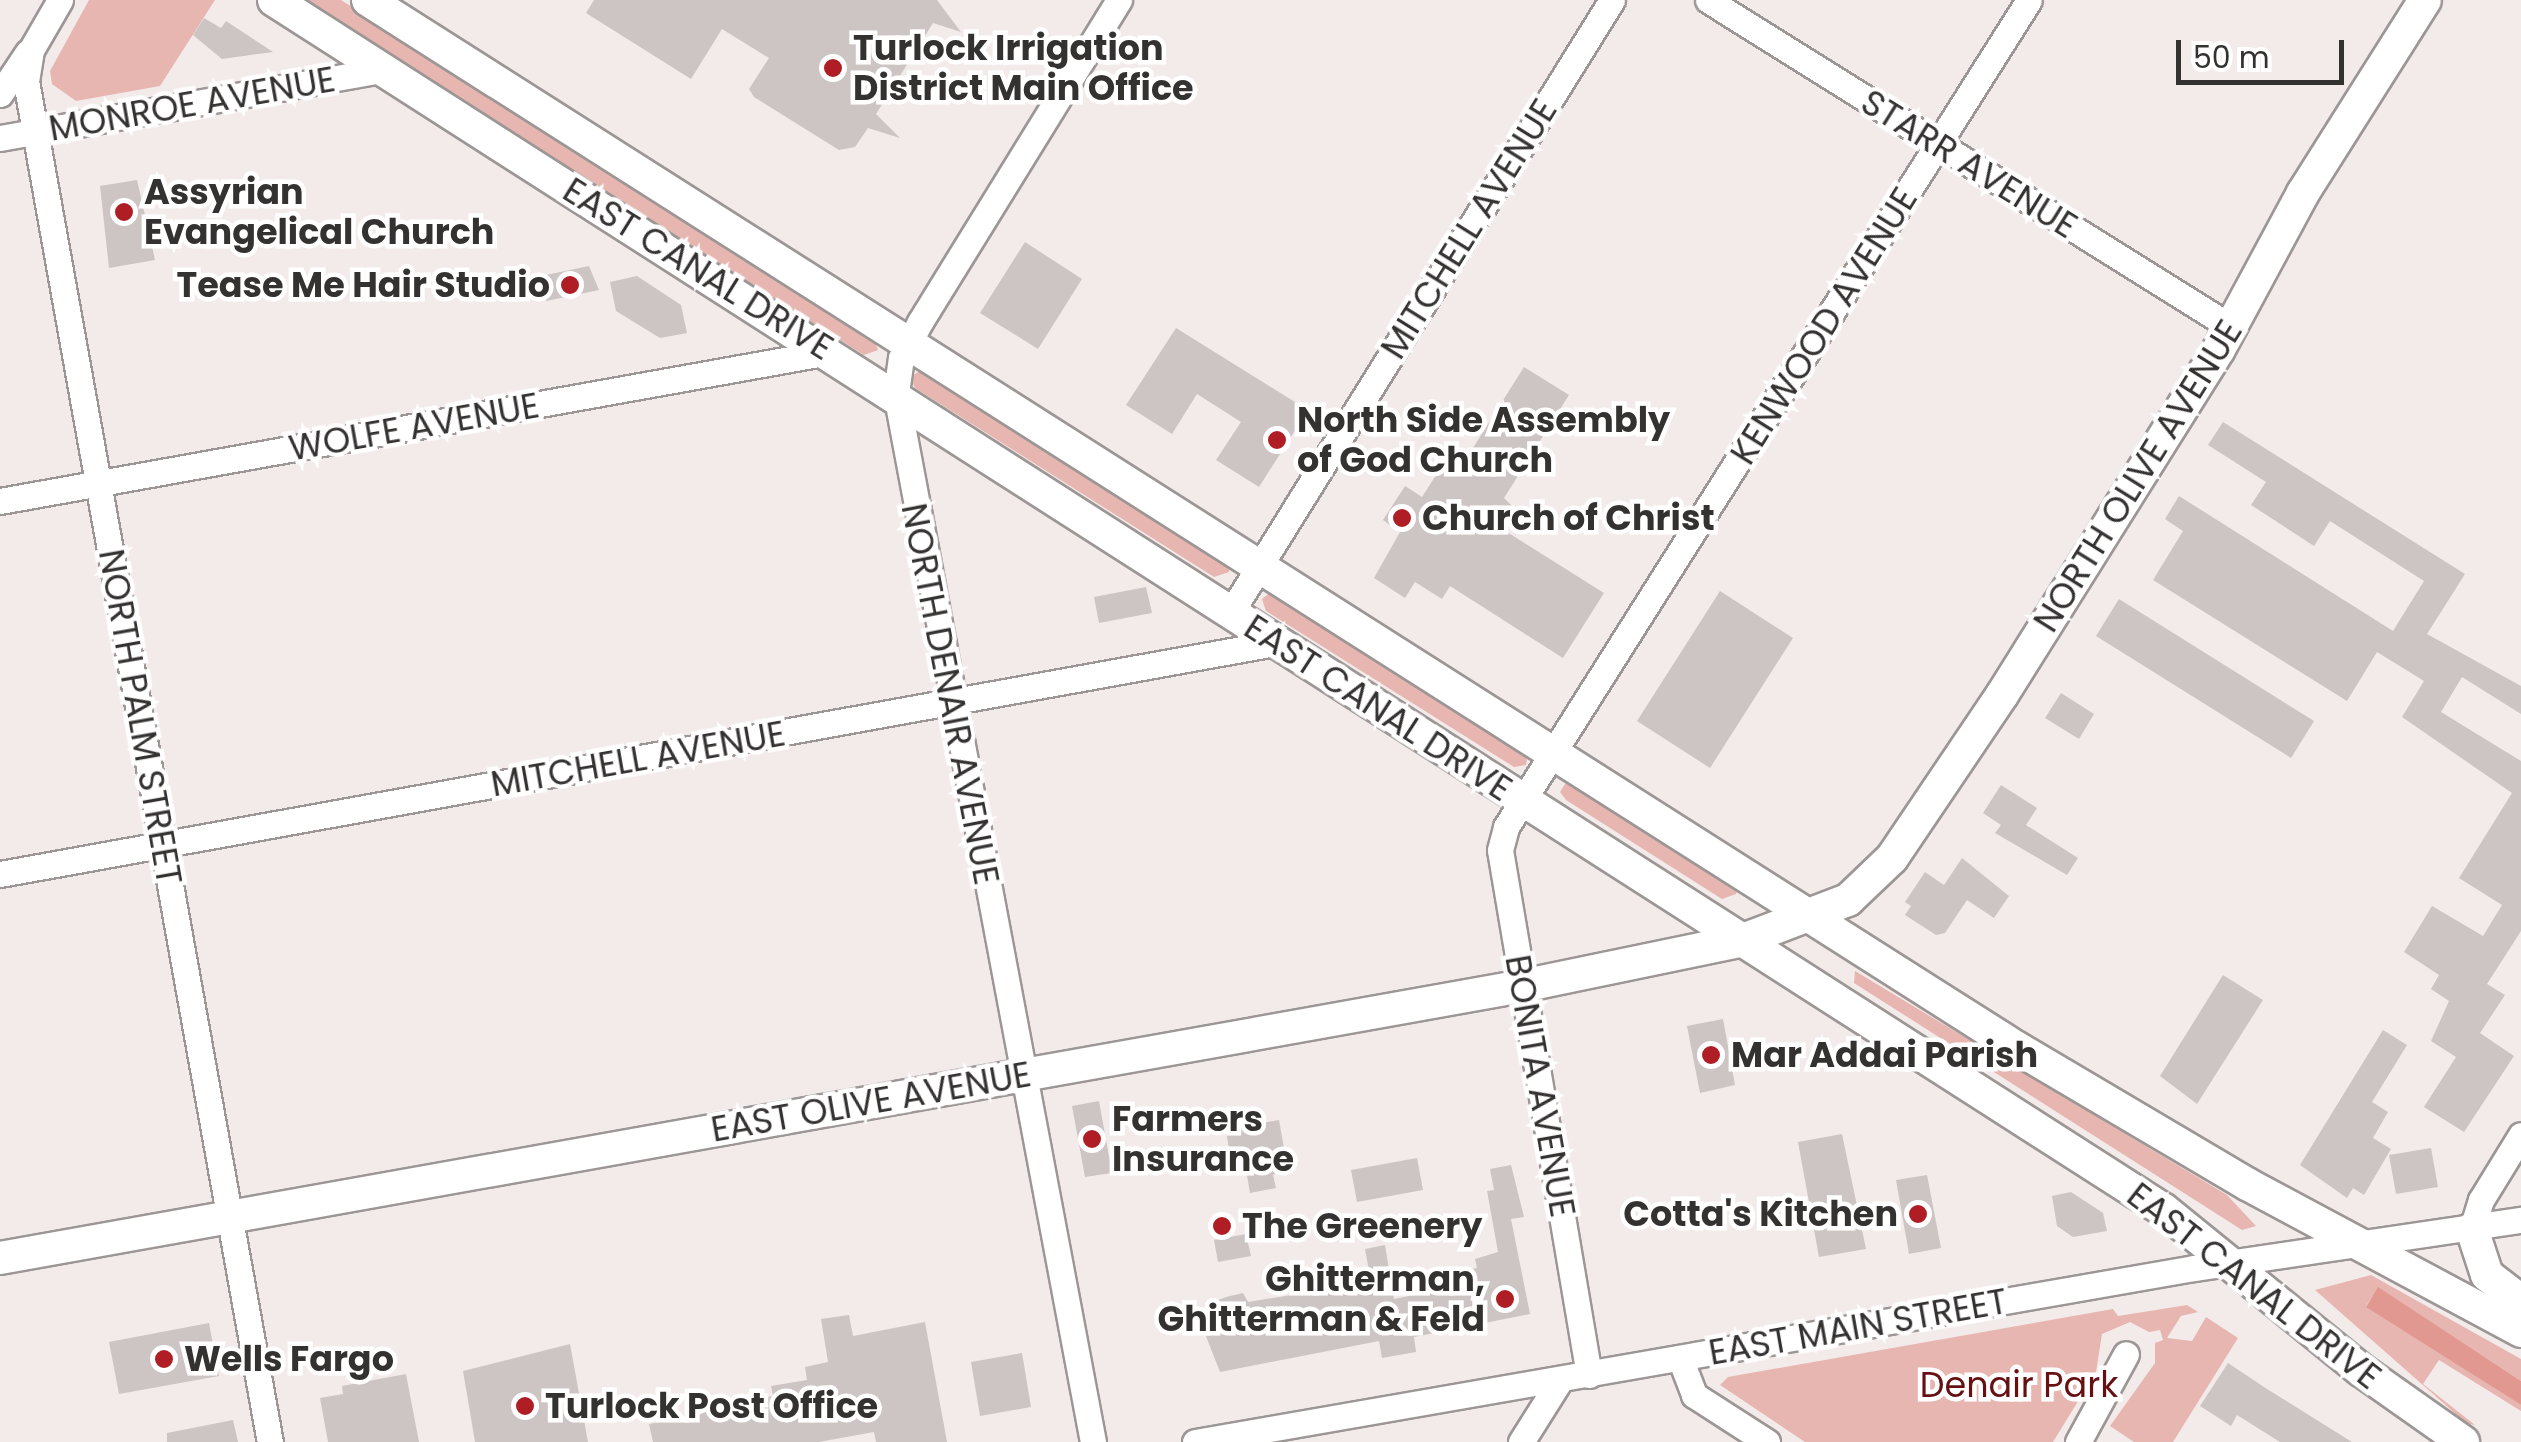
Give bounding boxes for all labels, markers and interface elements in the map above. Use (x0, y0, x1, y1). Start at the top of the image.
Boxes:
scale bar (2181, 20, 2348, 82)
place label: Turlock Irrigation District Main Office (853, 27, 1194, 109)
text: 50 m (2193, 36, 2270, 79)
marker: Turlock Irrigation District Main Office (822, 57, 844, 79)
street label: MONROE AVENUE (46, 58, 338, 150)
street label: STARR AVENUE (1853, 81, 2085, 247)
street label: MITCHELL AVENUE (1372, 92, 1566, 366)
street label: EAST CANAL DRIVE (555, 169, 841, 369)
place label: Assyrian Evangelical Church (144, 171, 494, 253)
street label: KENWOOD AVENUE (1722, 180, 1926, 472)
marker: Assyrian Evangelical Church (113, 201, 135, 223)
place label: Tease Me Hair Studio (177, 264, 550, 306)
marker: Tease Me Hair Studio (559, 274, 581, 296)
street label: NORTH OLIVE AVENUE (2025, 312, 2251, 640)
street label: WOLFE AVENUE (286, 384, 542, 470)
place label: North Side Assembly of God Church (1297, 399, 1670, 481)
marker: North Side Assembly of God Church (1266, 429, 1288, 451)
place label: Church of Christ (1422, 497, 1715, 539)
street label: NORTH DENAIR AVENUE (892, 500, 1008, 888)
marker: Church of Christ (1391, 507, 1413, 529)
street label: NORTH PALM STREET (90, 546, 190, 888)
street label: EAST CANAL DRIVE (1237, 606, 1519, 810)
street label: MITCHELL AVENUE (488, 712, 788, 806)
street label: BONITA AVENUE (1496, 952, 1584, 1220)
place label: Mar Addai Parish (1731, 1034, 2038, 1076)
marker: Mar Addai Parish (1700, 1044, 1722, 1066)
street label: EAST OLIVE AVENUE (708, 1053, 1034, 1151)
place label: Farmers Insurance (1112, 1098, 1294, 1180)
marker: Farmers Insurance (1081, 1128, 1103, 1150)
street label: EAST CANAL DRIVE (2119, 1174, 2389, 1398)
place label: Cotta's Kitchen (1623, 1193, 1898, 1235)
marker: Cotta's Kitchen (1907, 1203, 1929, 1225)
place label: The Greenery (1242, 1205, 1482, 1247)
marker: The Greenery (1211, 1215, 1233, 1237)
place label: Ghitterman, Ghitterman & Feld (1157, 1258, 1485, 1340)
street label: EAST MAIN STREET (1706, 1280, 2010, 1374)
marker: Ghitterman, Ghitterman & Feld (1494, 1288, 1516, 1310)
place label: Wells Fargo (184, 1338, 394, 1380)
marker: Wells Fargo (153, 1348, 175, 1370)
park label: Denair Park (1920, 1364, 2118, 1406)
place label: Turlock Post Office (545, 1385, 878, 1427)
marker: Turlock Post Office (514, 1395, 536, 1417)

